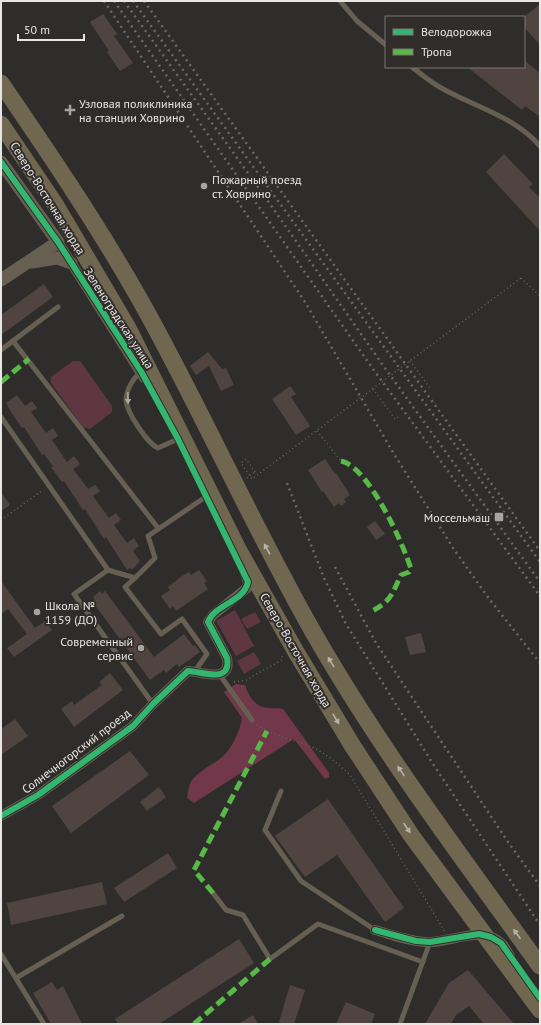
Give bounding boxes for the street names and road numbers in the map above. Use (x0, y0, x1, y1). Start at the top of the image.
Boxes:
street label: Северо-Восточная хорда (7, 139, 89, 257)
street label: Зеленоградская улица (81, 265, 157, 371)
street label: Северо-Восточная хорда (257, 590, 335, 710)
street label: Солнечногорский проезд (19, 705, 134, 797)

